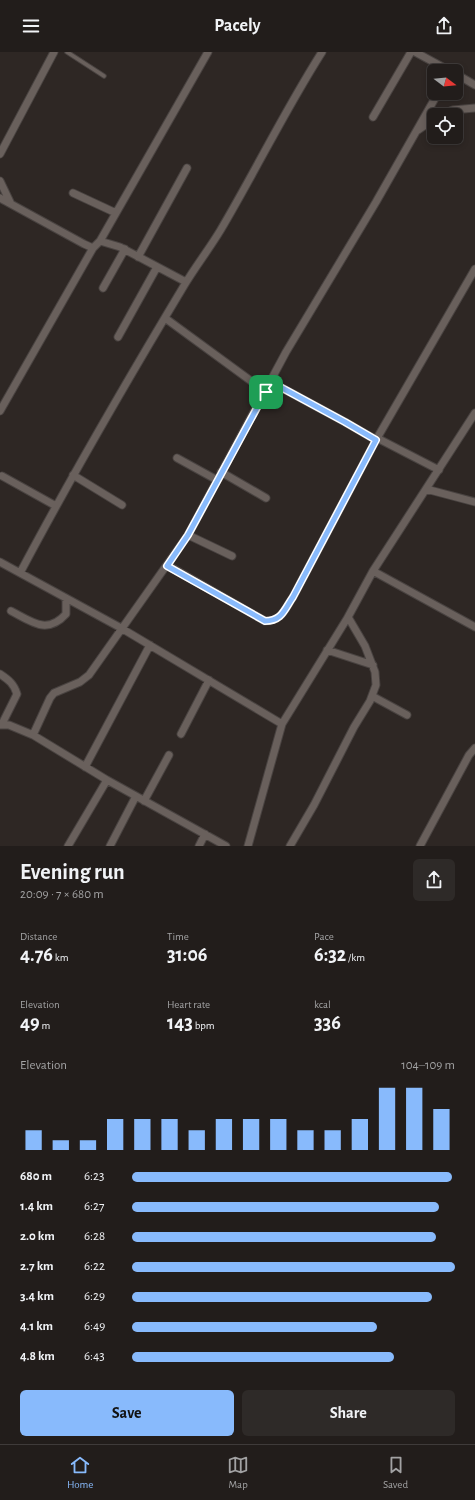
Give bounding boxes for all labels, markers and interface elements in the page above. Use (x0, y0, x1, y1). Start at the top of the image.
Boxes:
icon: menu (20, 15, 42, 37)
icon: share (433, 15, 455, 37)
text: Pacely (214, 17, 261, 35)
north arrow (427, 64, 463, 100)
map controls (427, 64, 463, 144)
button: locate (427, 108, 463, 144)
pin (249, 375, 283, 409)
icon: arrive (255, 381, 277, 403)
button: share (413, 859, 455, 901)
text: Evening run (20, 861, 125, 883)
text: 20:09 · 7 × 680 m (20, 888, 104, 901)
text: Distance (20, 931, 57, 942)
text: Time (167, 931, 189, 942)
text: Pace (314, 931, 334, 942)
text: 4.76 (20, 945, 53, 965)
text: 31:06 (167, 945, 207, 965)
text: 6:32 (314, 945, 346, 965)
text: km (53, 952, 69, 963)
text: /km (346, 952, 365, 963)
text: Elevation (20, 999, 60, 1010)
text: Heart rate (167, 999, 210, 1010)
text: kcal (314, 999, 331, 1010)
text: 49 (20, 1013, 40, 1033)
text: 143 (167, 1013, 193, 1033)
text: 336 (314, 1013, 341, 1033)
text: m (40, 1020, 50, 1031)
text: bpm (193, 1020, 215, 1031)
text: Elevation (20, 1059, 67, 1072)
text: 104–109 m (401, 1059, 455, 1072)
text: 680 m (20, 1170, 52, 1183)
text: 6:23 (84, 1170, 104, 1183)
text: 1.4 km (20, 1200, 53, 1213)
text: 6:27 (84, 1200, 104, 1213)
text: 2.0 km (20, 1230, 55, 1243)
text: 6:28 (84, 1230, 105, 1243)
text: 2.7 km (20, 1260, 54, 1273)
text: 6:22 (84, 1260, 105, 1273)
text: 3.4 km (20, 1290, 54, 1303)
text: 6:29 (84, 1290, 105, 1303)
text: 4.1 km (20, 1320, 53, 1333)
text: 6:49 (84, 1320, 105, 1333)
text: 4.8 km (20, 1350, 55, 1363)
text: 6:43 (84, 1350, 105, 1363)
button: Save (20, 1390, 234, 1436)
button: Share (242, 1390, 455, 1436)
tab: Home (67, 1454, 93, 1491)
tab: Map (227, 1454, 249, 1491)
tab: Saved (383, 1454, 408, 1491)

